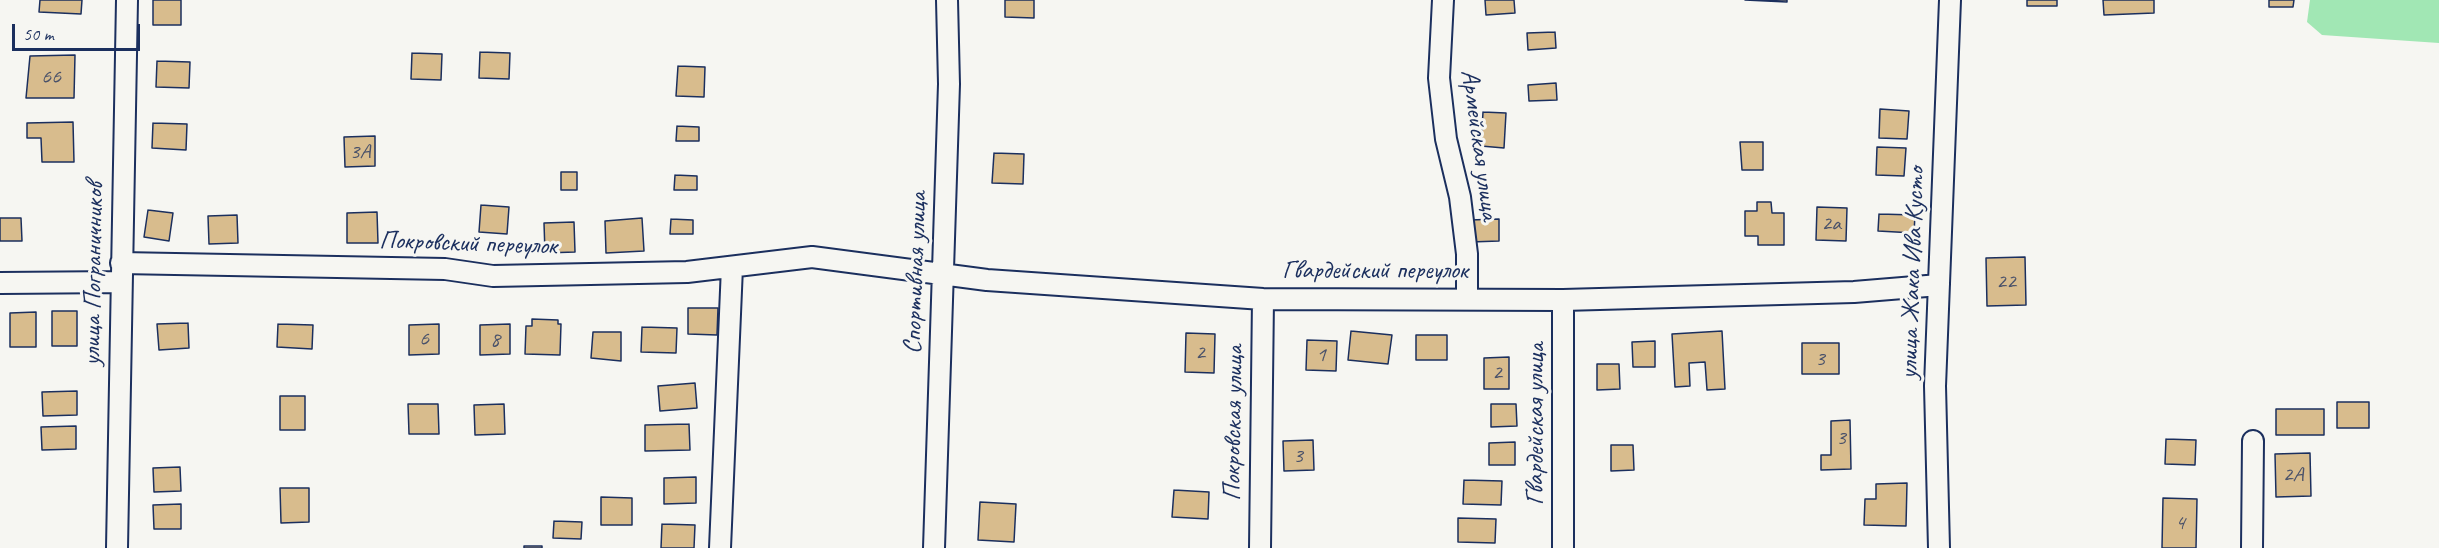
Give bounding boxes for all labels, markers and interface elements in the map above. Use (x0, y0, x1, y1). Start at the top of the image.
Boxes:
scale bar (15, 12, 142, 50)
text: 50 m (23, 23, 54, 45)
house number: 66 (41, 64, 61, 90)
street label: Армейская улица (1453, 68, 1505, 222)
house number: 3А (350, 139, 370, 165)
street label: улица Жака Ива Кусто (1894, 166, 1932, 380)
street label: улица Пограничников (77, 182, 111, 366)
street label: Спортивная улица (898, 191, 934, 355)
house number: 2а (1821, 211, 1841, 237)
street label: Покровский переулок (379, 225, 557, 263)
street label: Гвардейский переулок (1282, 255, 1468, 287)
house number: 22 (1996, 269, 2016, 295)
house number: 6 (419, 326, 429, 352)
house number: 8 (490, 327, 500, 353)
house number: 2 (1195, 340, 1205, 366)
house number: 1 (1316, 342, 1326, 368)
street label: Гвардейская улица (1520, 343, 1552, 505)
street label: Покровская улица (1217, 345, 1251, 501)
house number: 3 (1815, 346, 1825, 372)
house number: 2 (1492, 360, 1502, 386)
house number: 3 (1836, 425, 1846, 451)
house number: 3 (1293, 443, 1303, 469)
house number: 2А (2283, 462, 2303, 488)
house number: 4 (2175, 510, 2185, 536)

